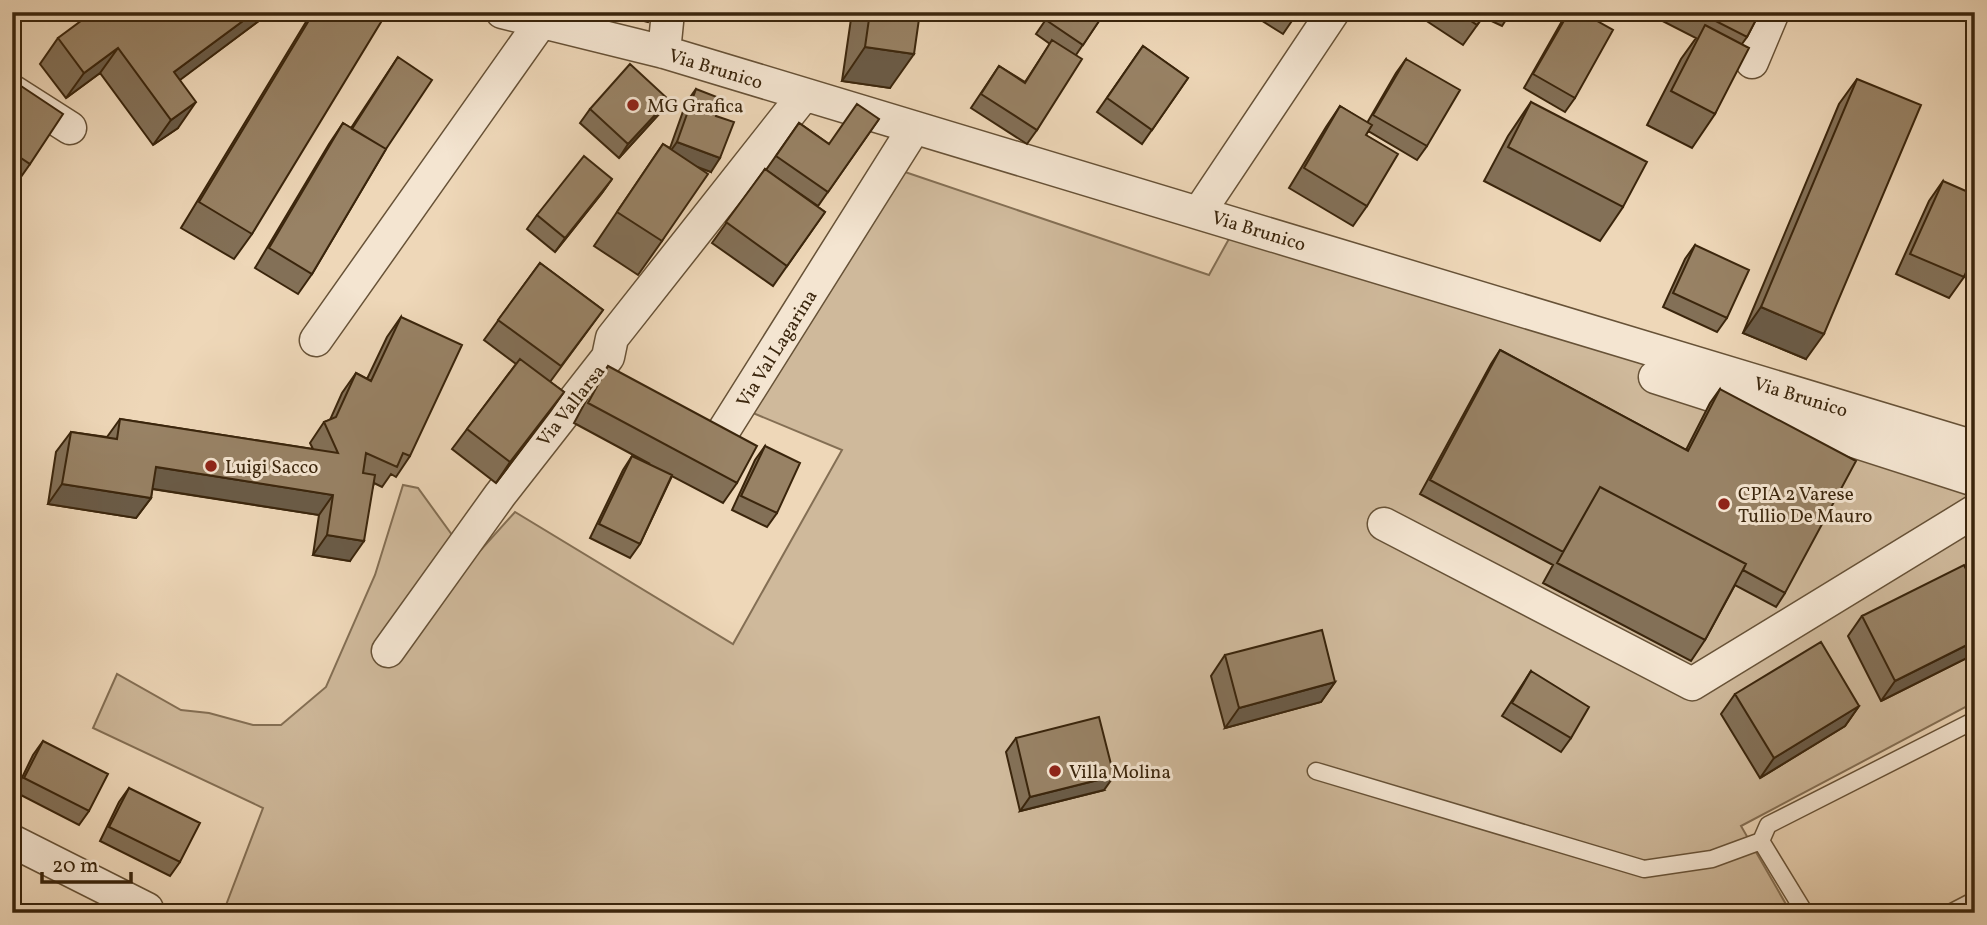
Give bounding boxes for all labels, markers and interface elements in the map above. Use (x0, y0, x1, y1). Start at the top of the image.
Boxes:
street label: Via Brunico (665, 43, 766, 97)
place label: MG Grafica (647, 94, 744, 120)
marker: MG Grafica (625, 97, 641, 113)
street label: Via Brunico (1208, 205, 1309, 259)
street label: Via Val Lagarina (731, 285, 824, 413)
street label: Via Vallarsa (531, 360, 612, 453)
street label: Via Brunico (1750, 371, 1851, 425)
place label: Luigi Sacco (225, 455, 318, 481)
marker: Luigi Sacco (203, 458, 219, 474)
place label: CPIA 2 Varese Tullio De Mauro (1738, 482, 1872, 530)
marker: CPIA 2 Varese Tullio De Mauro (1716, 496, 1732, 512)
place label: Villa Molina (1069, 760, 1171, 786)
marker: Villa Molina (1047, 763, 1063, 779)
scale bar (42, 841, 131, 885)
text: 20 m (52, 852, 98, 881)

